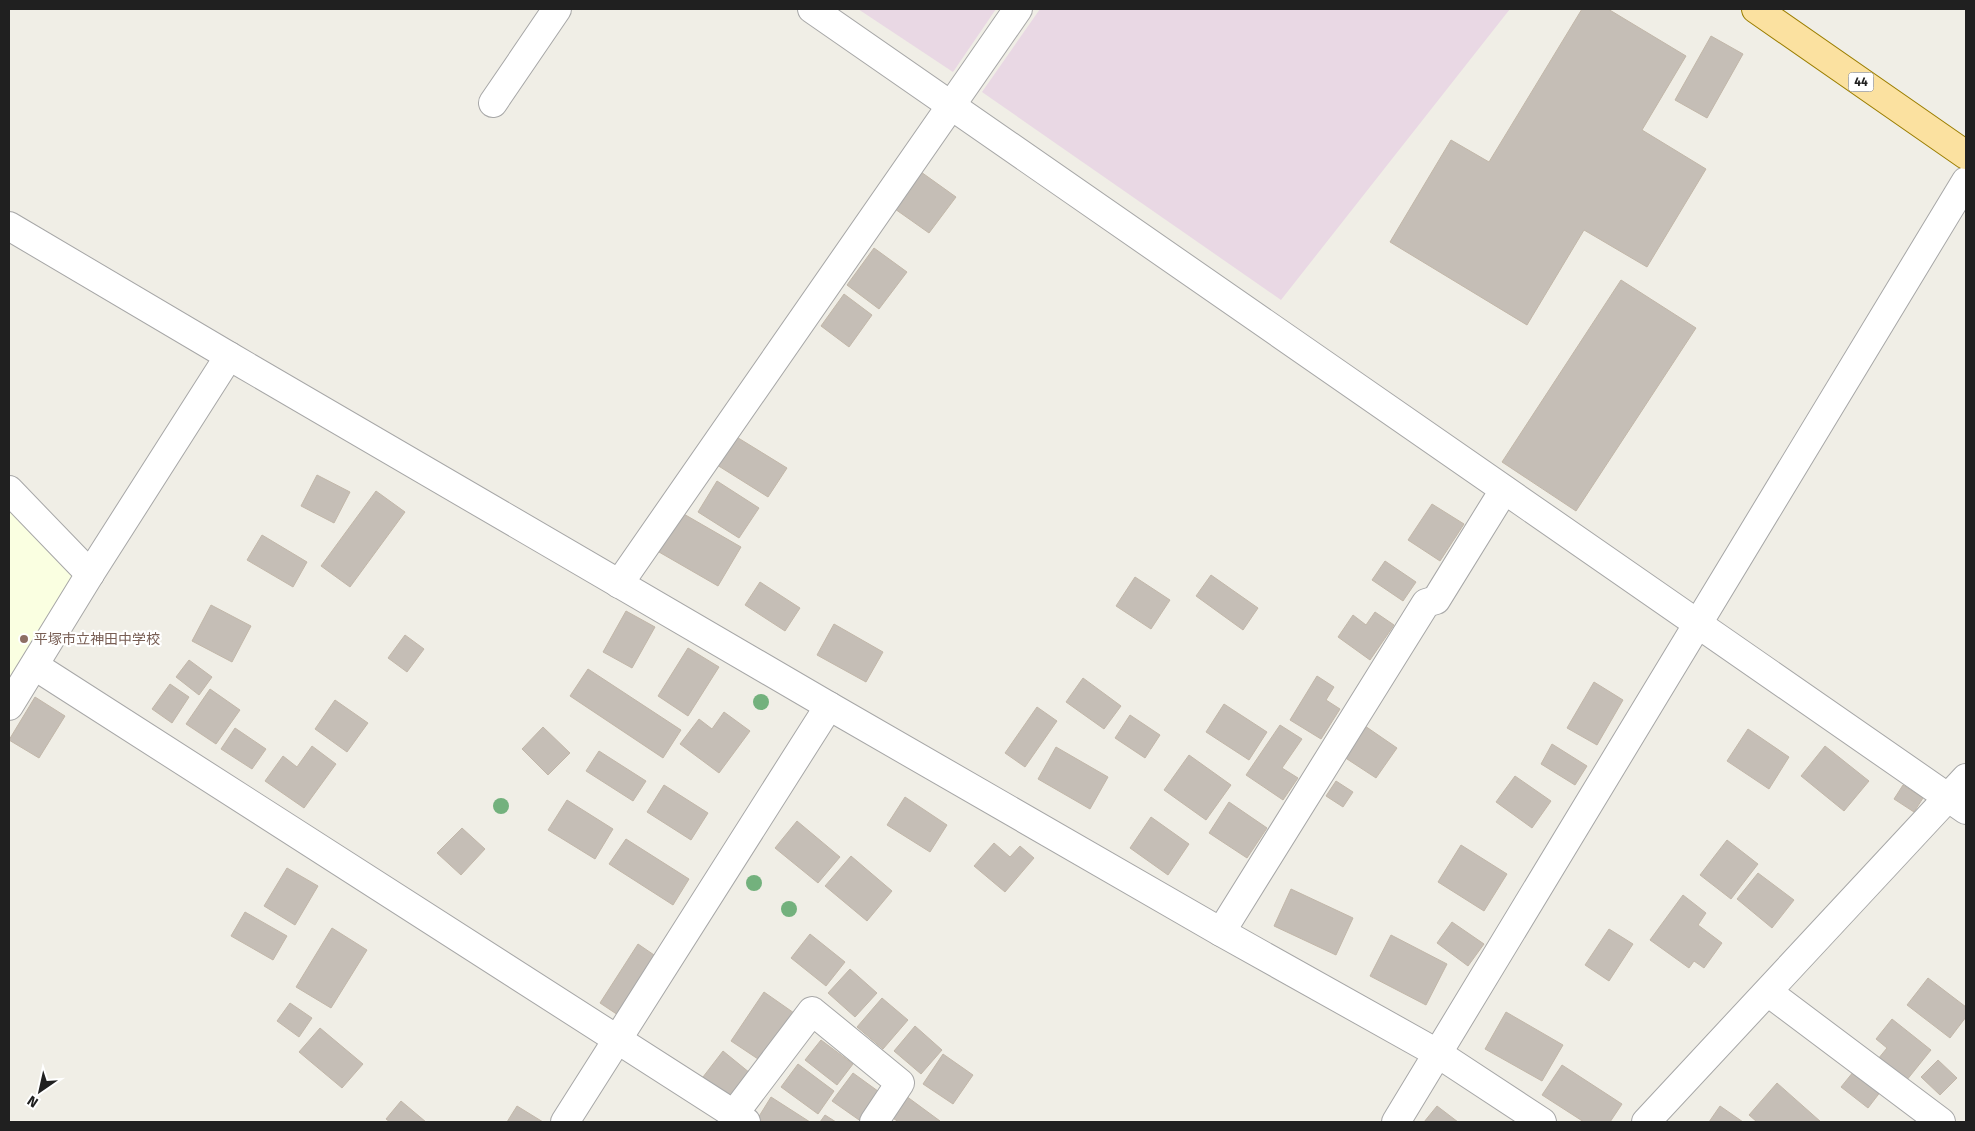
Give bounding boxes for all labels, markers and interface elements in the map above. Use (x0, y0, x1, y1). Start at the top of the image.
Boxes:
road number: 44 (1848, 72, 1874, 91)
place label: 平塚市立神田中学校 (34, 631, 160, 648)
marker: 平塚市立神田中学校 (18, 633, 30, 645)
north arrow (15, 1066, 65, 1116)
text: N (24, 1092, 42, 1111)

